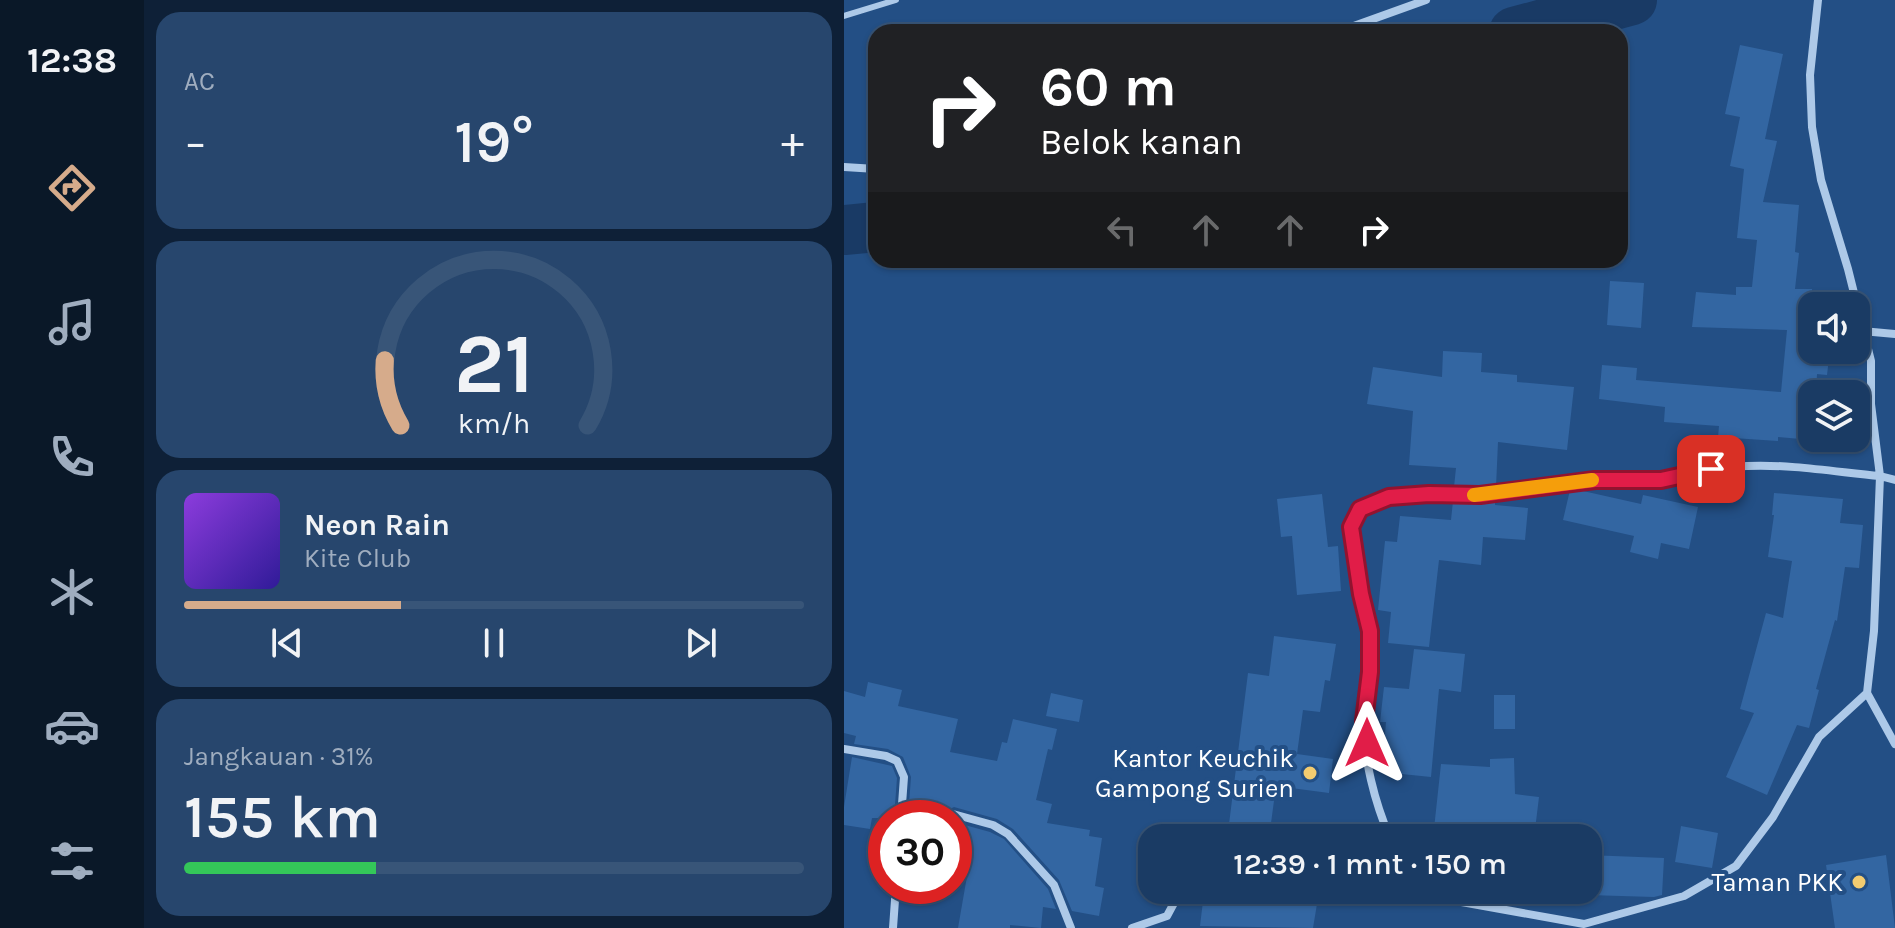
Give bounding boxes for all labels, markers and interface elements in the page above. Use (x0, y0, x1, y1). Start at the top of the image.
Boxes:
text: 12:38 (27, 39, 117, 81)
text: 60 m (1040, 54, 1177, 119)
icon: right (908, 56, 1012, 160)
text: AC (184, 66, 215, 97)
text: 19° (454, 107, 534, 177)
text: − (184, 117, 207, 168)
text: + (781, 117, 804, 168)
text: Belok kanan (1040, 121, 1243, 163)
icon: directions (44, 160, 100, 216)
icon: left (1100, 208, 1144, 252)
icon: ahead (1184, 208, 1228, 252)
icon: ahead (1268, 208, 1312, 252)
icon: right (1352, 208, 1396, 252)
map controls (1798, 292, 1870, 452)
button: sound (1798, 292, 1870, 364)
icon: music (44, 294, 100, 350)
text: 21 (454, 315, 534, 412)
button: layers (1798, 380, 1870, 452)
text: km/h (458, 407, 530, 440)
icon: phone (44, 429, 100, 485)
pin (1677, 435, 1745, 503)
icon: arrive (1689, 447, 1733, 491)
text: Neon Rain (304, 507, 450, 543)
text: Kite Club (304, 543, 411, 574)
icon: climate (44, 564, 100, 620)
icon: previous (265, 621, 309, 665)
icon: pause (472, 621, 516, 665)
icon: next (679, 621, 723, 665)
icon: car (44, 698, 100, 754)
position arrow (1325, 701, 1409, 785)
text: Jangkauan · 31% (184, 741, 374, 772)
place label: Kantor Keuchik Gampong Surien (1095, 743, 1294, 804)
marker: Kantor Keuchik Gampong Surien (1301, 764, 1319, 782)
text: 155 km (184, 782, 381, 852)
speed limit sign: 30 (868, 800, 972, 904)
icon: filters (44, 833, 100, 889)
text: 12:39 · 1 mnt · 150 m (1233, 846, 1507, 882)
place label: Taman PKK (1711, 867, 1843, 898)
marker: Taman PKK (1850, 873, 1868, 891)

